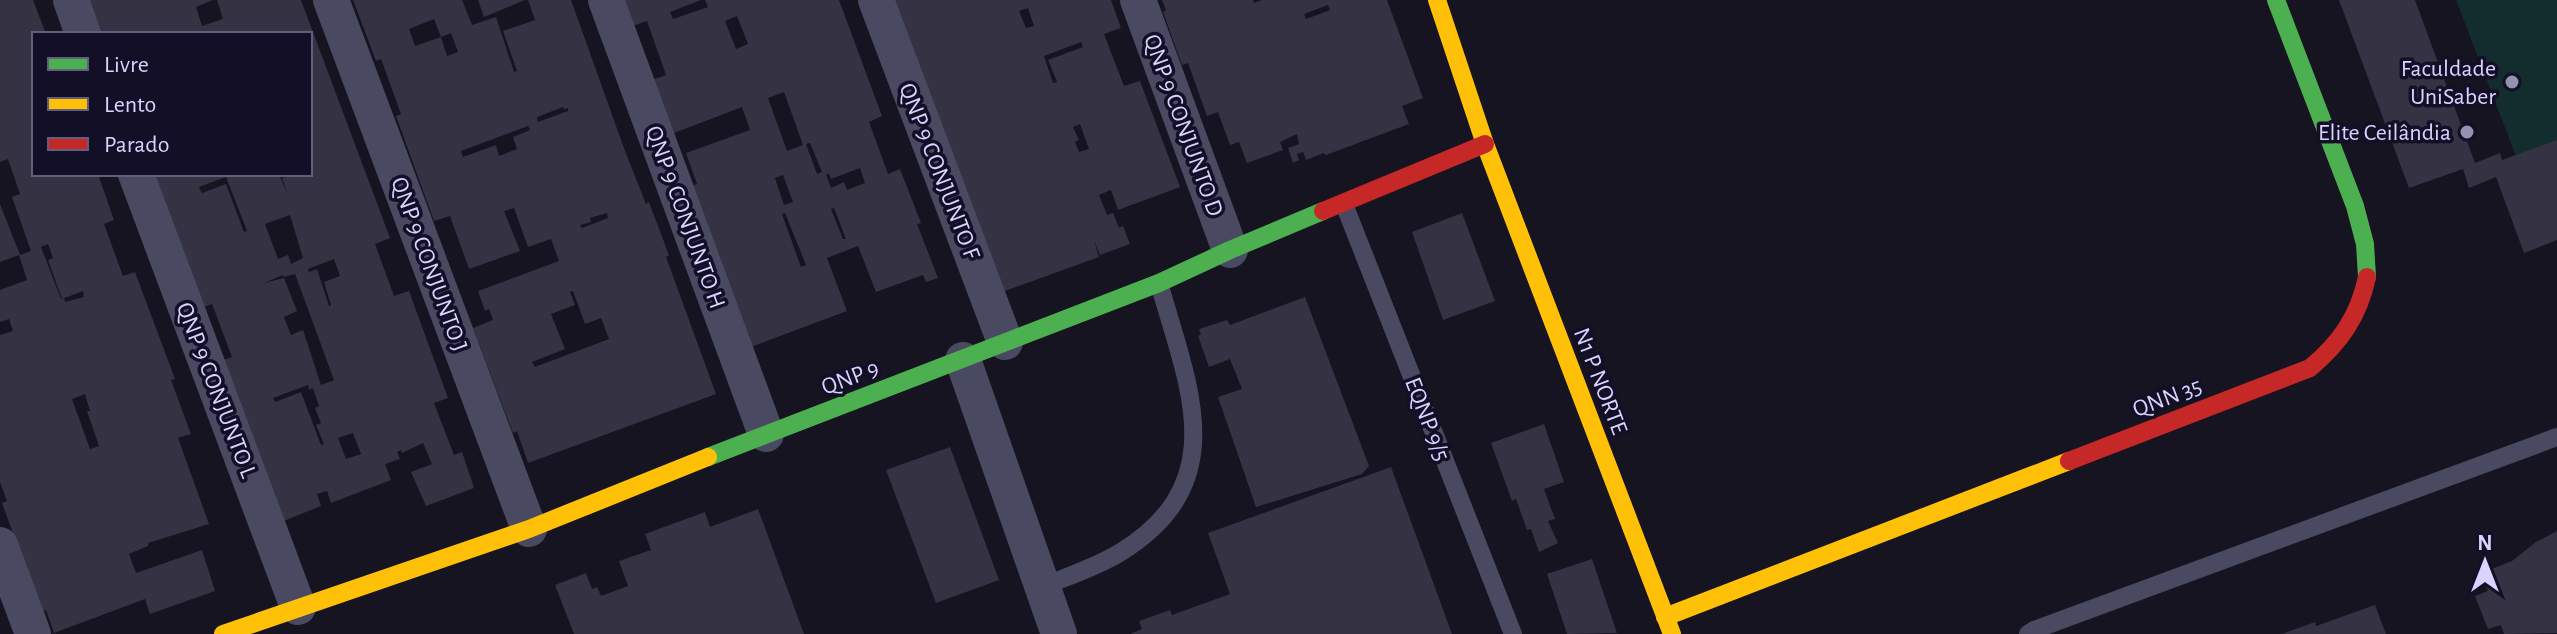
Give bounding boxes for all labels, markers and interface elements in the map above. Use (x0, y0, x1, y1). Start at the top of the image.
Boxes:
street label: QNP 9 CONJUNTO D (1139, 31, 1227, 219)
legend (32, 32, 312, 176)
text: Livre (104, 53, 149, 77)
place label: Faculdade UniSaber (2401, 57, 2496, 109)
marker: Faculdade UniSaber (2503, 73, 2521, 91)
street label: QNP 9 CONJUNTO F (894, 80, 984, 263)
text: Lento (104, 93, 156, 117)
place label: Elite Ceilândia (2318, 121, 2451, 145)
street label: QNP 9 CONJUNTO H (641, 123, 729, 312)
marker: Elite Ceilândia (2458, 123, 2476, 141)
text: Parado (104, 133, 170, 157)
street label: QNP 9 CONJUNTO J (386, 174, 472, 355)
street label: QNP 9 CONJUNTO L (172, 299, 261, 481)
street label: N1 P NORTE (1569, 325, 1631, 438)
street label: QNP 9 (818, 356, 882, 400)
street label: EQNP 9/5 (1400, 374, 1454, 465)
street label: QNN 35 (2129, 374, 2205, 422)
north arrow (2445, 522, 2525, 602)
text: N (2477, 532, 2493, 554)

